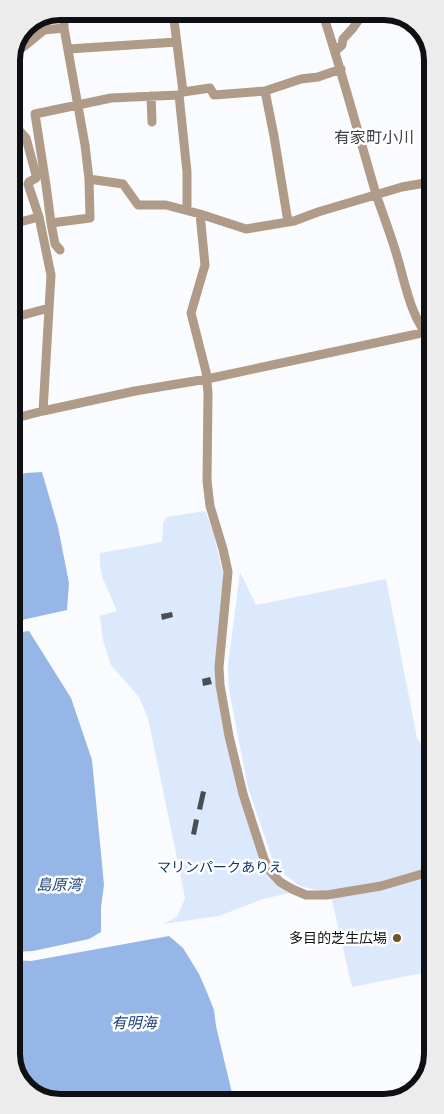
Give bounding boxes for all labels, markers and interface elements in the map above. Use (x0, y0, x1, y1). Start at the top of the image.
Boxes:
district label: 有家町小川 (334, 127, 414, 147)
park label: マリンパークありえ (157, 858, 283, 876)
water label: 島原湾 (36, 875, 84, 894)
place label: 多目的芝生広場 (289, 929, 387, 947)
marker: 多目的芝生広場 (391, 932, 403, 944)
water label: 有明海 (111, 1013, 158, 1032)

